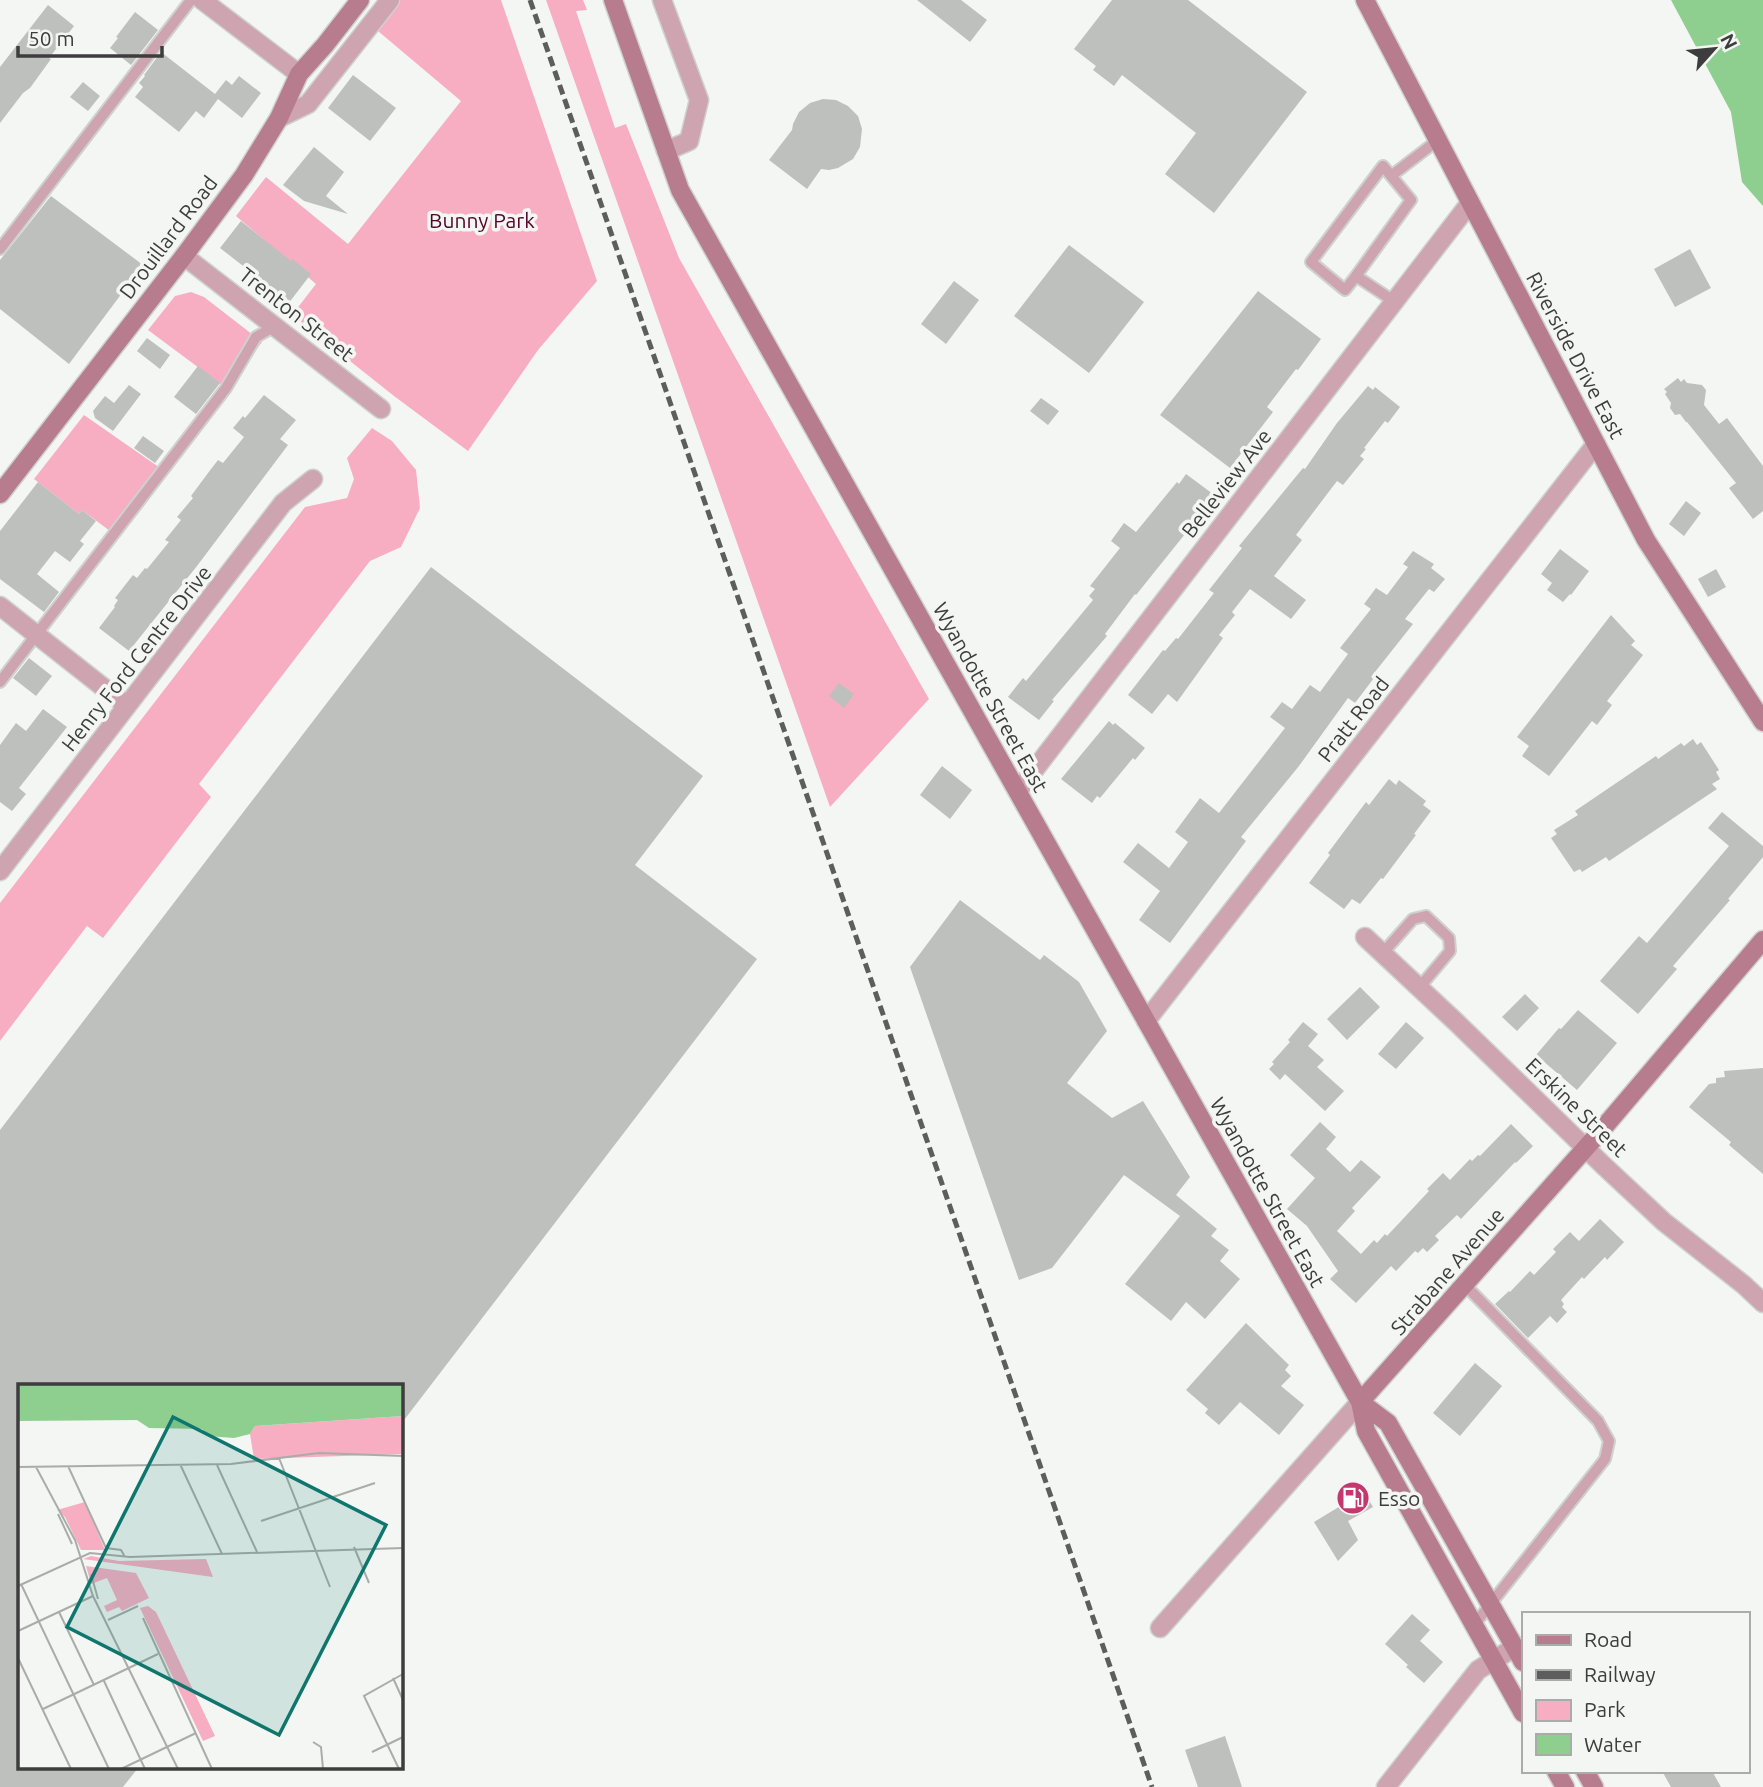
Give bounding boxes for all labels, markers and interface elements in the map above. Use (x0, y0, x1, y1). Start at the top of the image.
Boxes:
scale bar (18, 14, 161, 58)
north arrow (1679, 14, 1749, 84)
text: 50 m (28, 26, 75, 50)
text: N (1716, 30, 1742, 53)
street label: Drouillard Road (114, 171, 222, 303)
park label: Bunny Park (429, 208, 535, 232)
street label: Trenton Street (235, 262, 359, 366)
street label: Riverside Drive East (1522, 268, 1630, 442)
street label: Belleview Ave (1176, 424, 1276, 542)
street label: Henry Ford Centre Drive (56, 561, 216, 755)
street label: Wyandotte Street East (929, 598, 1053, 796)
street label: Pratt Road (1312, 672, 1394, 766)
street label: Erskine Street (1521, 1053, 1633, 1161)
street label: Wyandotte Street East (1206, 1093, 1330, 1291)
street label: Strabane Avenue (1385, 1203, 1509, 1339)
inset map (18, 1384, 402, 1770)
fuel station icon: Esso (1334, 1479, 1372, 1517)
place label: Esso (1378, 1486, 1420, 1510)
legend (1522, 1612, 1749, 1773)
text: Road (1584, 1627, 1632, 1651)
text: Railway (1584, 1662, 1656, 1686)
text: Park (1584, 1697, 1626, 1721)
text: Water (1584, 1732, 1642, 1756)

